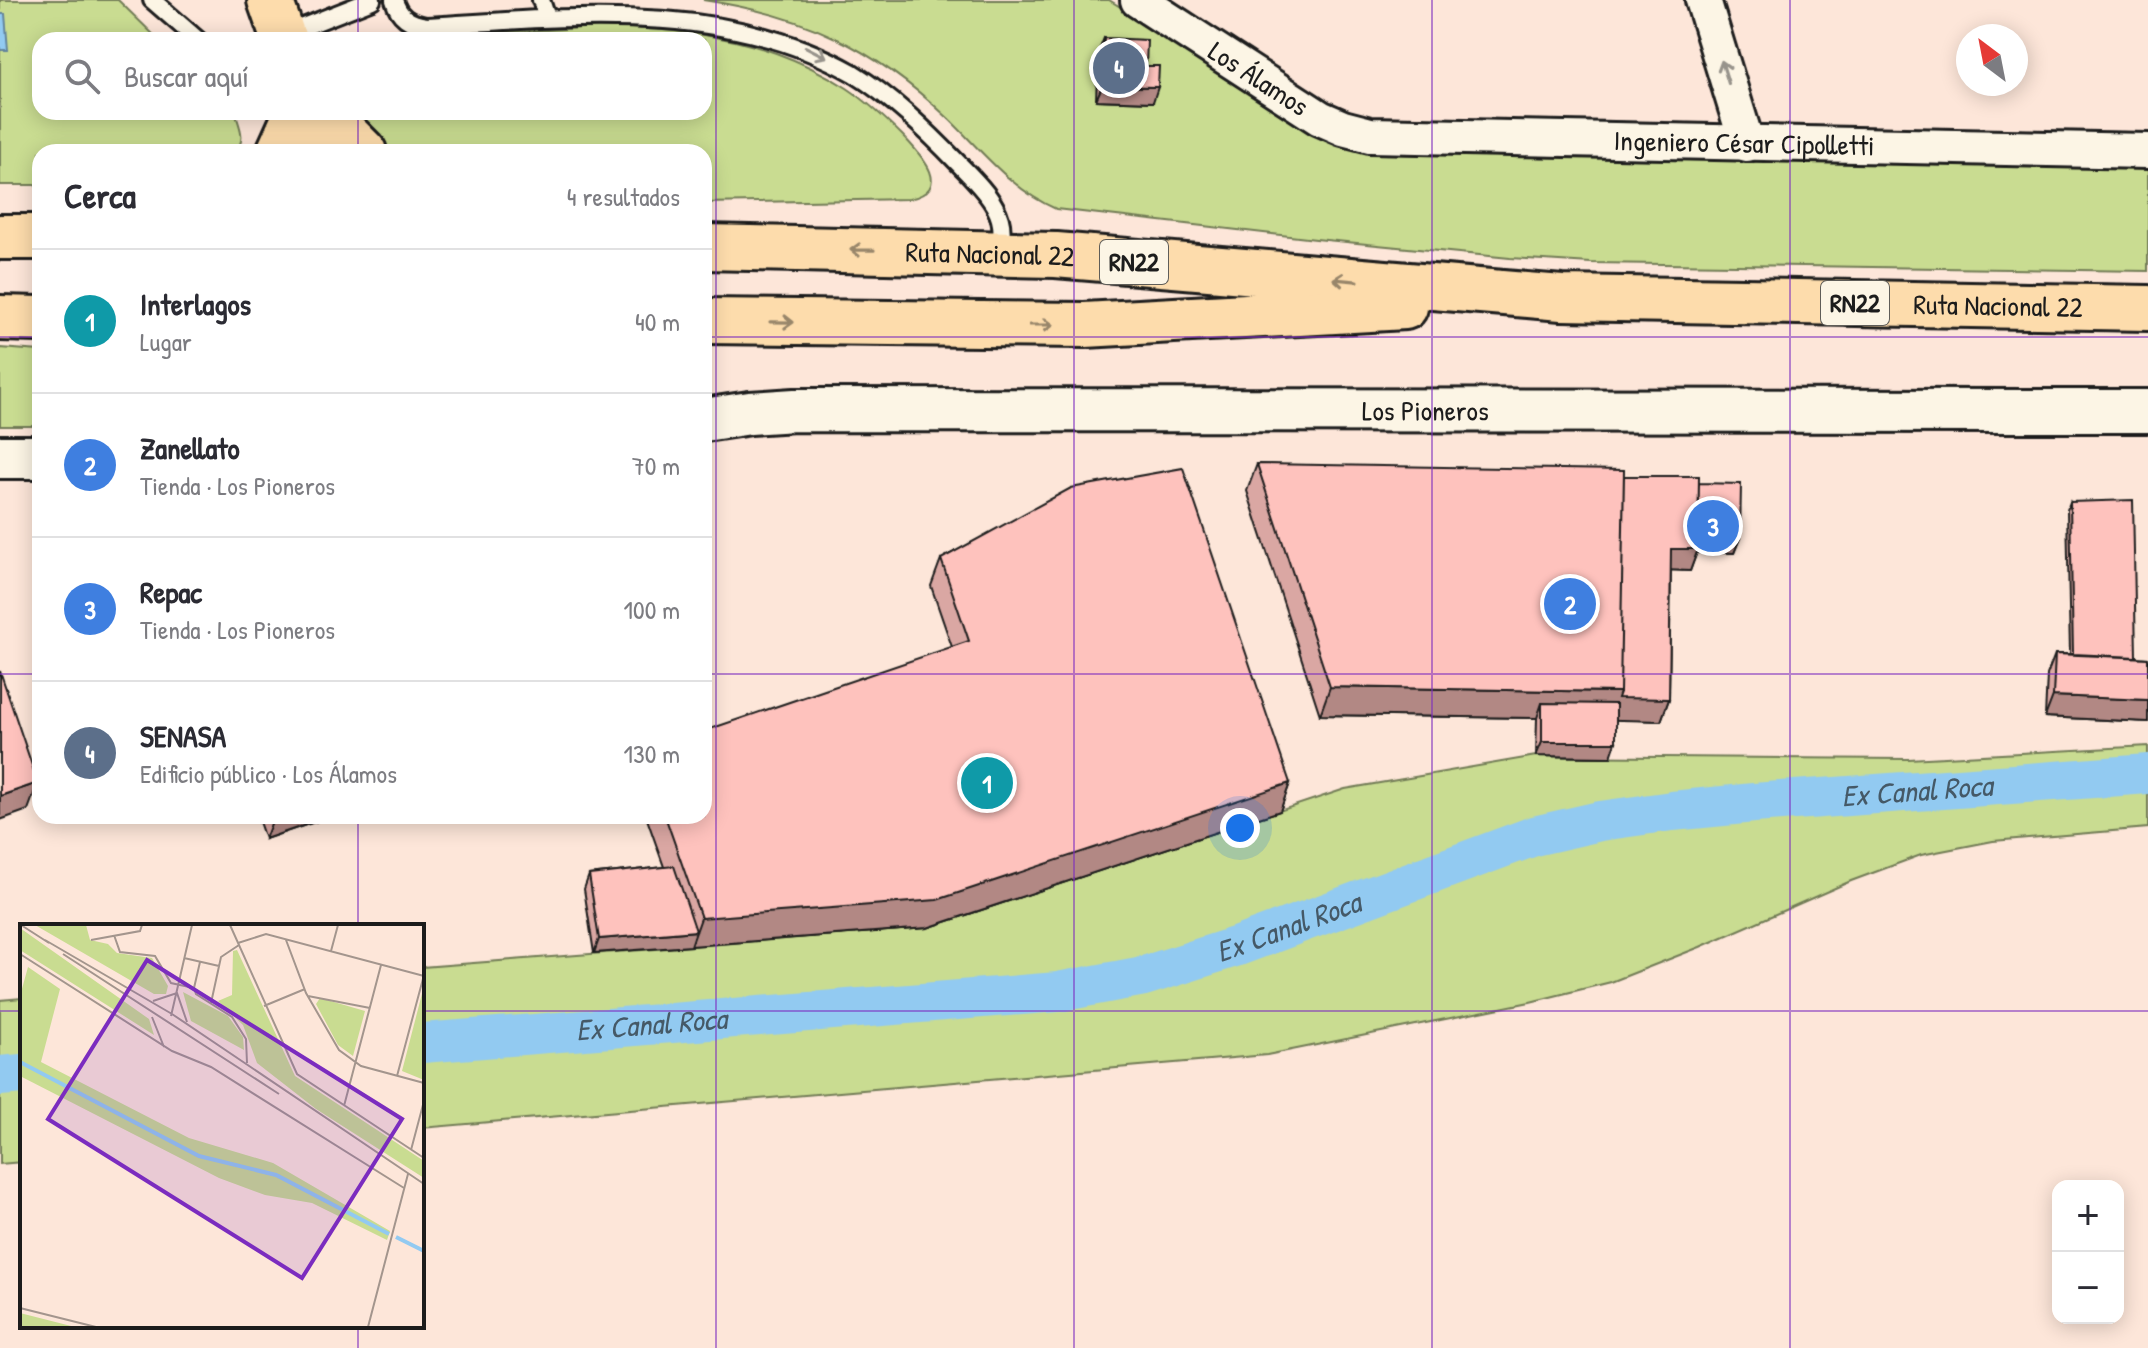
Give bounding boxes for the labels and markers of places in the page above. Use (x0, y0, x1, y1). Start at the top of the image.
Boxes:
pin: 4 (1093, 38, 1145, 98)
pin: 3 (1687, 496, 1739, 556)
pin: 2 (1544, 574, 1596, 634)
pin: 1 (961, 753, 1013, 813)

